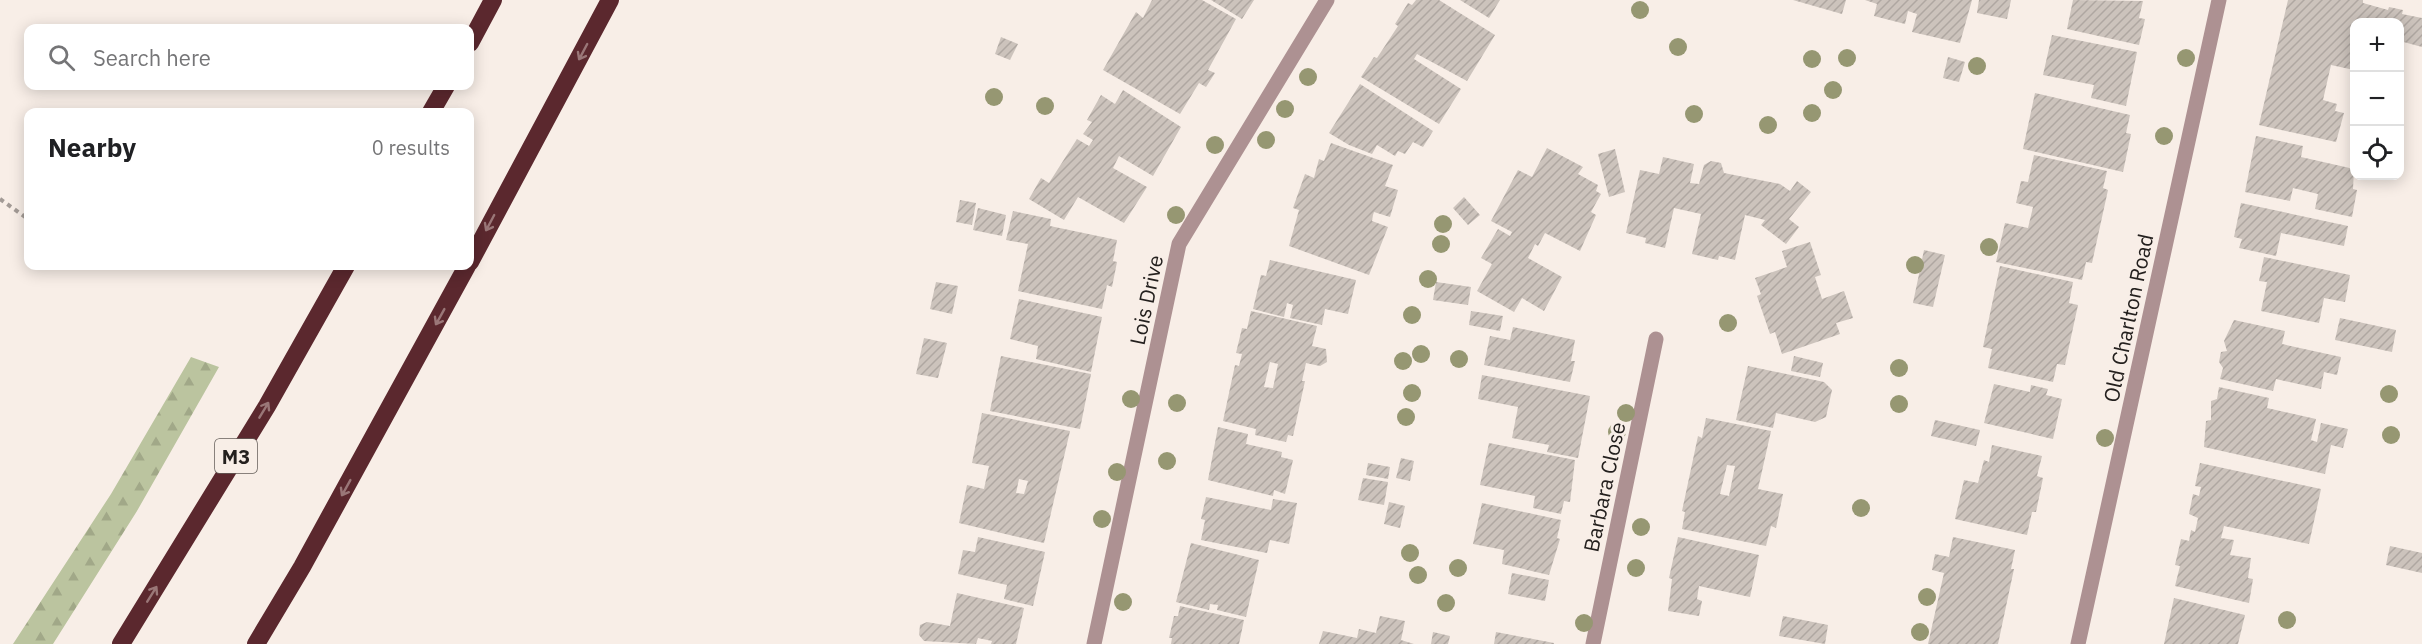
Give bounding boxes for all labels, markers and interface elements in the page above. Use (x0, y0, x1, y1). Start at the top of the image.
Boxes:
map controls (2350, 18, 2404, 180)
button: + (2350, 18, 2404, 72)
search box (24, 24, 474, 90)
icon: search (45, 41, 78, 74)
one-way arrow (577, 42, 588, 60)
text: Search here (93, 43, 211, 72)
button: − (2350, 72, 2404, 126)
button: locate (2350, 126, 2404, 180)
text: Nearby (48, 130, 136, 164)
text: 0 results (372, 134, 450, 161)
one-way arrow (484, 214, 496, 231)
street label: Old Charlton Road (2096, 231, 2160, 405)
street label: Lois Drive (1123, 252, 1169, 348)
one-way arrow (434, 308, 446, 325)
one-way arrow (259, 402, 271, 419)
street label: Barbara Close (1577, 419, 1631, 555)
road number: M3 (215, 439, 257, 473)
one-way arrow (339, 479, 351, 496)
one-way arrow (146, 586, 158, 603)

